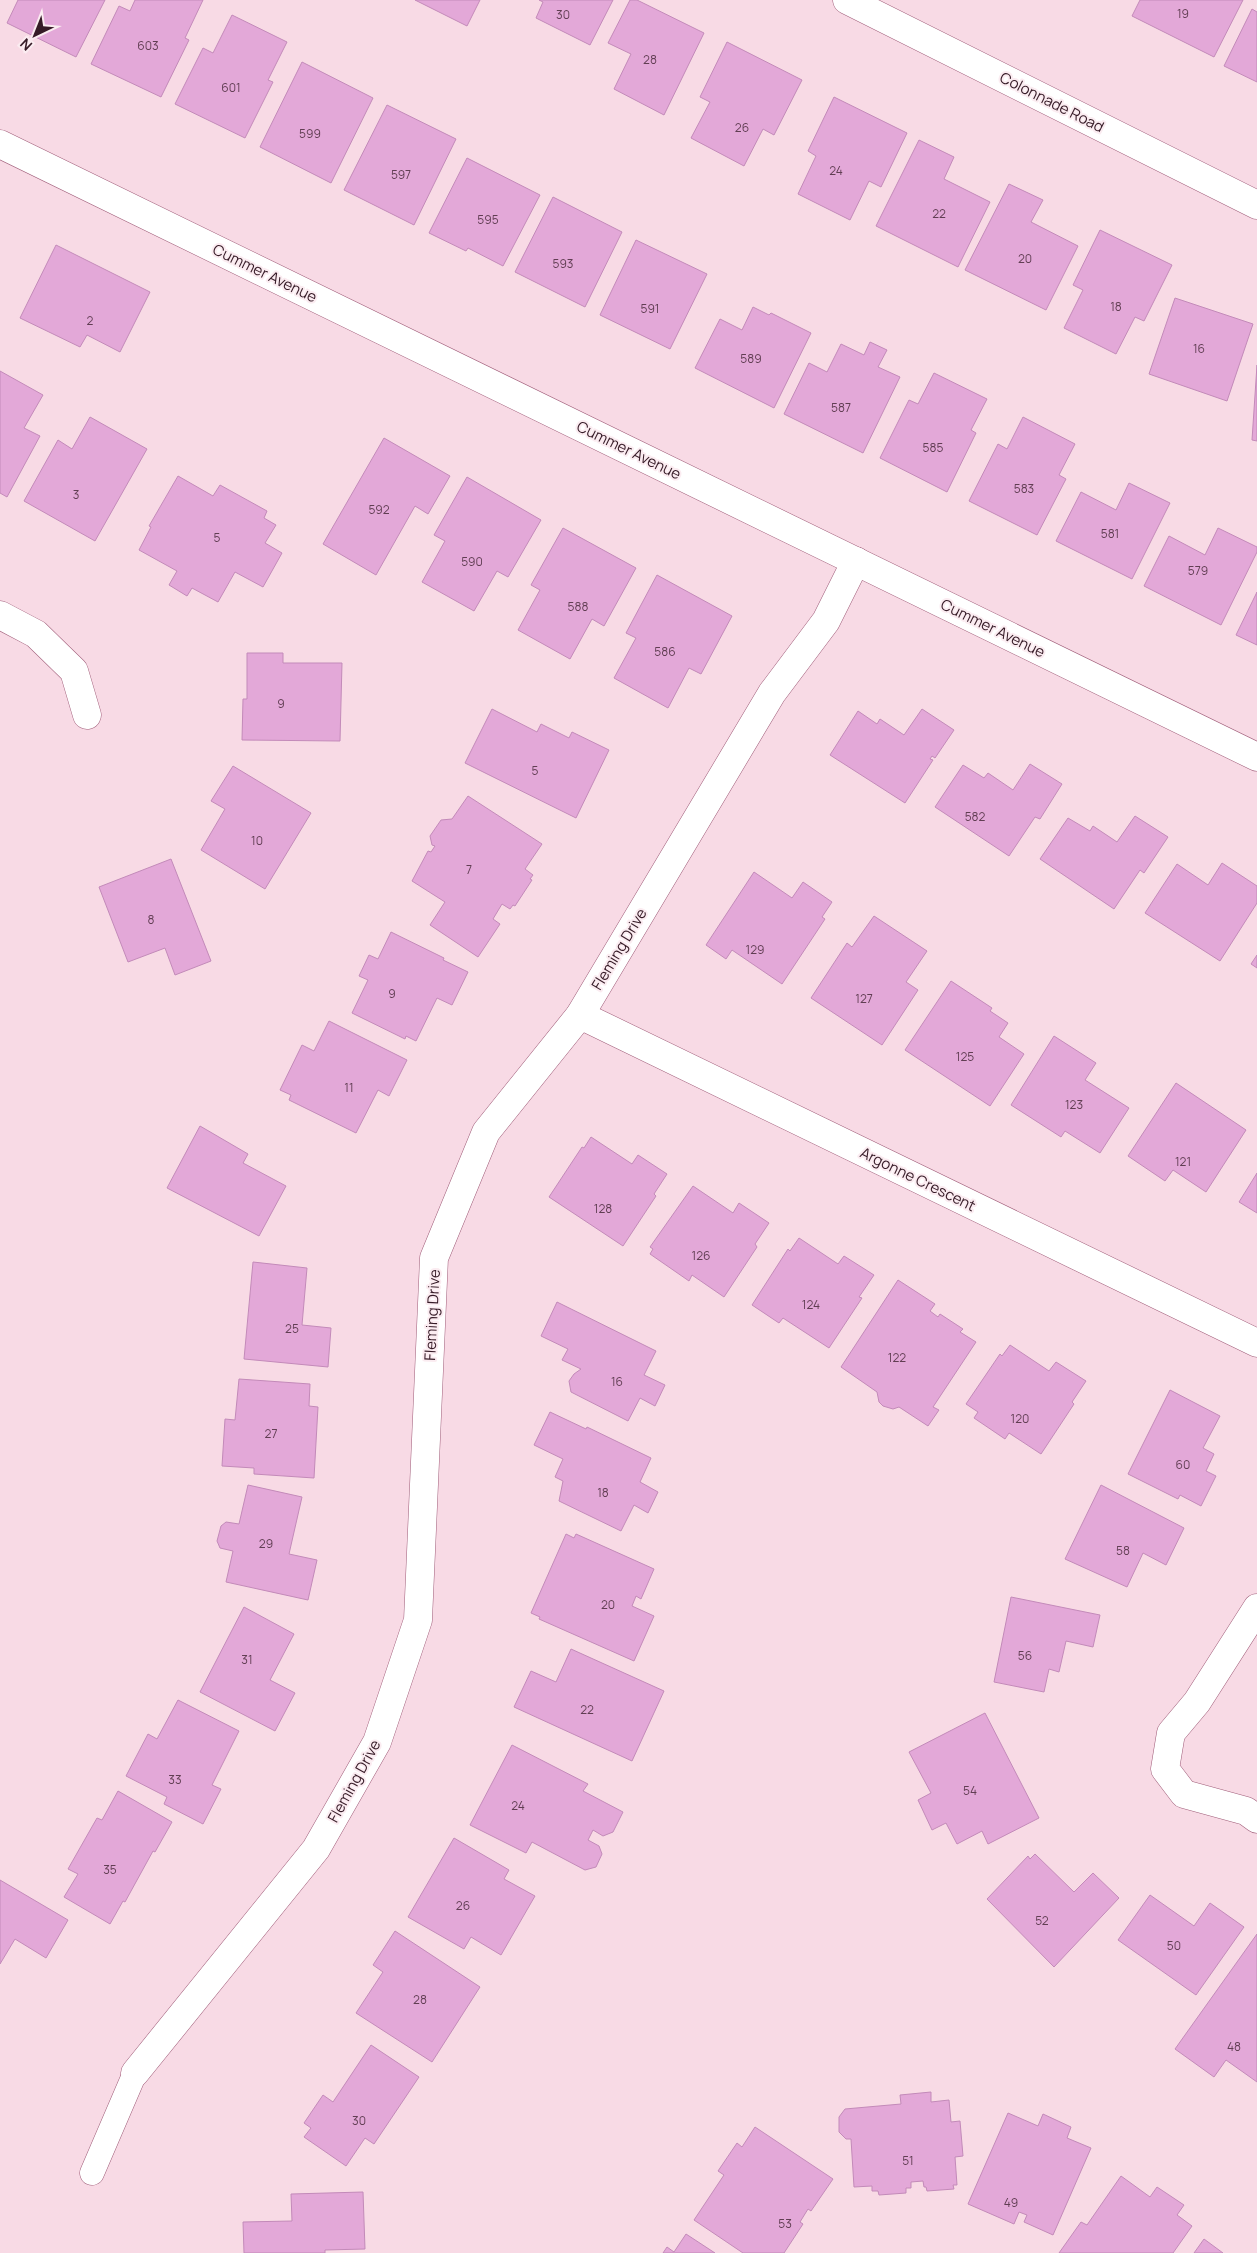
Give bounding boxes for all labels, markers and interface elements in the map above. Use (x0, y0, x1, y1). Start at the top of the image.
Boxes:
house number: 19 (1177, 5, 1189, 22)
house number: 30 (556, 6, 570, 23)
north arrow (10, 10, 60, 60)
text: N (16, 34, 36, 55)
house number: 603 (137, 37, 159, 54)
house number: 28 (643, 51, 657, 68)
street label: Colonnade Road (996, 67, 1108, 137)
house number: 601 (221, 79, 241, 96)
house number: 26 (735, 119, 749, 136)
house number: 599 (299, 125, 321, 142)
house number: 24 (829, 162, 843, 179)
house number: 597 (391, 166, 411, 183)
house number: 22 (932, 205, 946, 222)
house number: 595 (477, 211, 499, 228)
street label: Cummer Avenue (209, 239, 321, 307)
house number: 20 (1018, 250, 1032, 267)
house number: 593 (552, 255, 574, 272)
house number: 18 (1110, 298, 1122, 315)
house number: 591 (640, 300, 660, 317)
house number: 2 (87, 312, 94, 329)
house number: 16 (1193, 340, 1205, 357)
house number: 589 (740, 350, 762, 367)
house number: 587 (831, 399, 851, 416)
street label: Cummer Avenue (573, 416, 685, 484)
house number: 585 (923, 439, 943, 456)
house number: 583 (1014, 480, 1034, 497)
house number: 3 (73, 486, 79, 503)
house number: 592 (368, 501, 390, 518)
house number: 581 (1101, 525, 1119, 542)
house number: 5 (214, 529, 221, 546)
house number: 590 (461, 553, 483, 570)
house number: 579 (1188, 562, 1208, 579)
street label: Cummer Avenue (937, 594, 1049, 662)
house number: 588 (568, 598, 588, 615)
house number: 586 (654, 643, 676, 660)
house number: 9 (277, 695, 285, 712)
house number: 5 (532, 762, 539, 779)
house number: 582 (965, 808, 986, 825)
house number: 10 (251, 832, 263, 849)
house number: 7 (466, 861, 472, 878)
street label: Fleming Drive (586, 904, 652, 994)
house number: 8 (148, 911, 155, 928)
house number: 129 (746, 941, 764, 958)
house number: 9 (388, 985, 396, 1002)
house number: 127 (855, 990, 873, 1007)
house number: 125 (956, 1048, 974, 1065)
house number: 11 (344, 1079, 354, 1096)
house number: 123 (1065, 1096, 1083, 1113)
street label: Argonne Crescent (857, 1142, 979, 1216)
house number: 121 (1175, 1153, 1191, 1170)
house number: 128 (594, 1200, 612, 1217)
house number: 126 (692, 1247, 710, 1264)
street label: Fleming Drive (419, 1268, 445, 1361)
house number: 124 (802, 1296, 820, 1313)
house number: 25 (285, 1320, 299, 1337)
house number: 122 (888, 1349, 906, 1366)
house number: 16 (611, 1373, 623, 1390)
house number: 120 (1011, 1410, 1029, 1427)
house number: 27 (265, 1425, 277, 1442)
house number: 60 (1176, 1456, 1190, 1473)
house number: 18 (597, 1484, 609, 1501)
house number: 29 (259, 1535, 273, 1552)
house number: 58 (1116, 1542, 1130, 1559)
house number: 20 (601, 1596, 615, 1613)
house number: 56 (1018, 1647, 1032, 1664)
house number: 31 (241, 1651, 253, 1668)
house number: 22 (580, 1701, 594, 1718)
street label: Fleming Drive (323, 1736, 386, 1826)
house number: 33 (168, 1771, 182, 1788)
house number: 54 (963, 1782, 977, 1799)
house number: 24 (511, 1797, 525, 1814)
house number: 35 (103, 1861, 117, 1878)
house number: 26 (456, 1897, 470, 1914)
house number: 52 (1035, 1912, 1049, 1929)
house number: 50 (1167, 1937, 1181, 1954)
house number: 28 (413, 1991, 427, 2008)
house number: 48 (1227, 2038, 1241, 2055)
house number: 30 (352, 2112, 366, 2129)
house number: 51 (902, 2152, 914, 2169)
house number: 49 (1004, 2194, 1018, 2211)
house number: 53 (778, 2215, 792, 2232)

